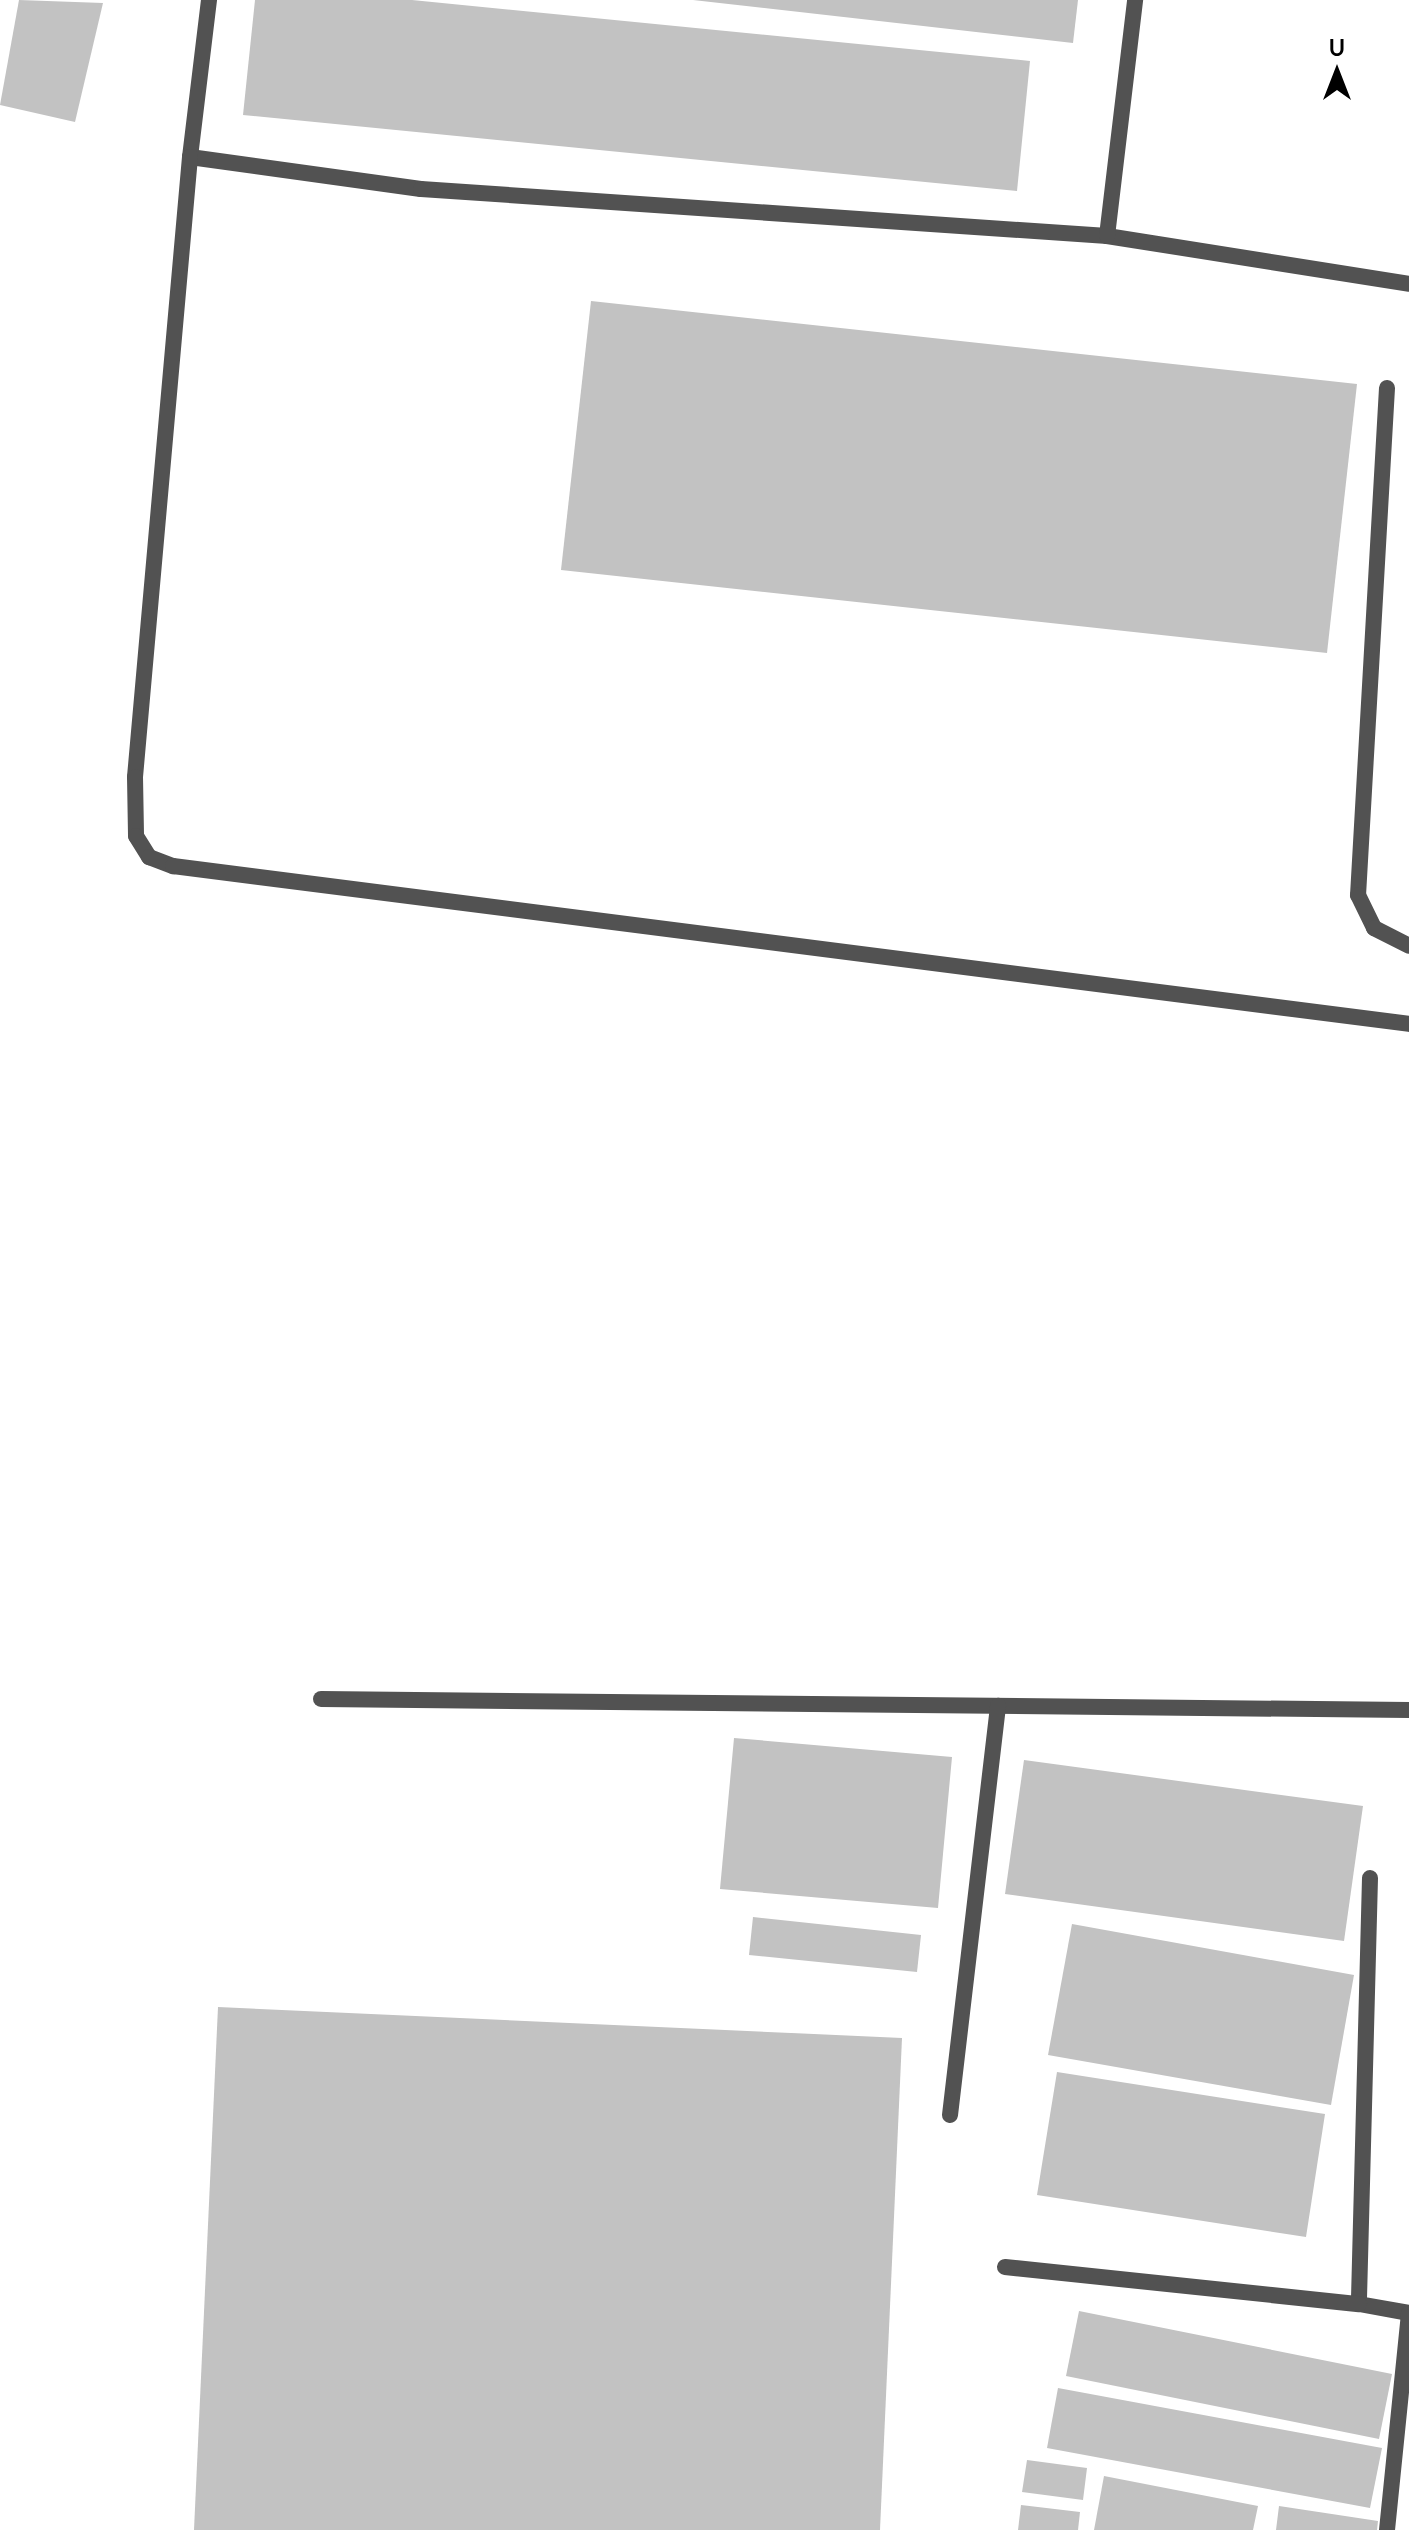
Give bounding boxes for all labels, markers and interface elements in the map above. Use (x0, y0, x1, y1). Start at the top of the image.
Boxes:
north arrow (1297, 32, 1377, 112)
text: U (1329, 34, 1345, 61)

